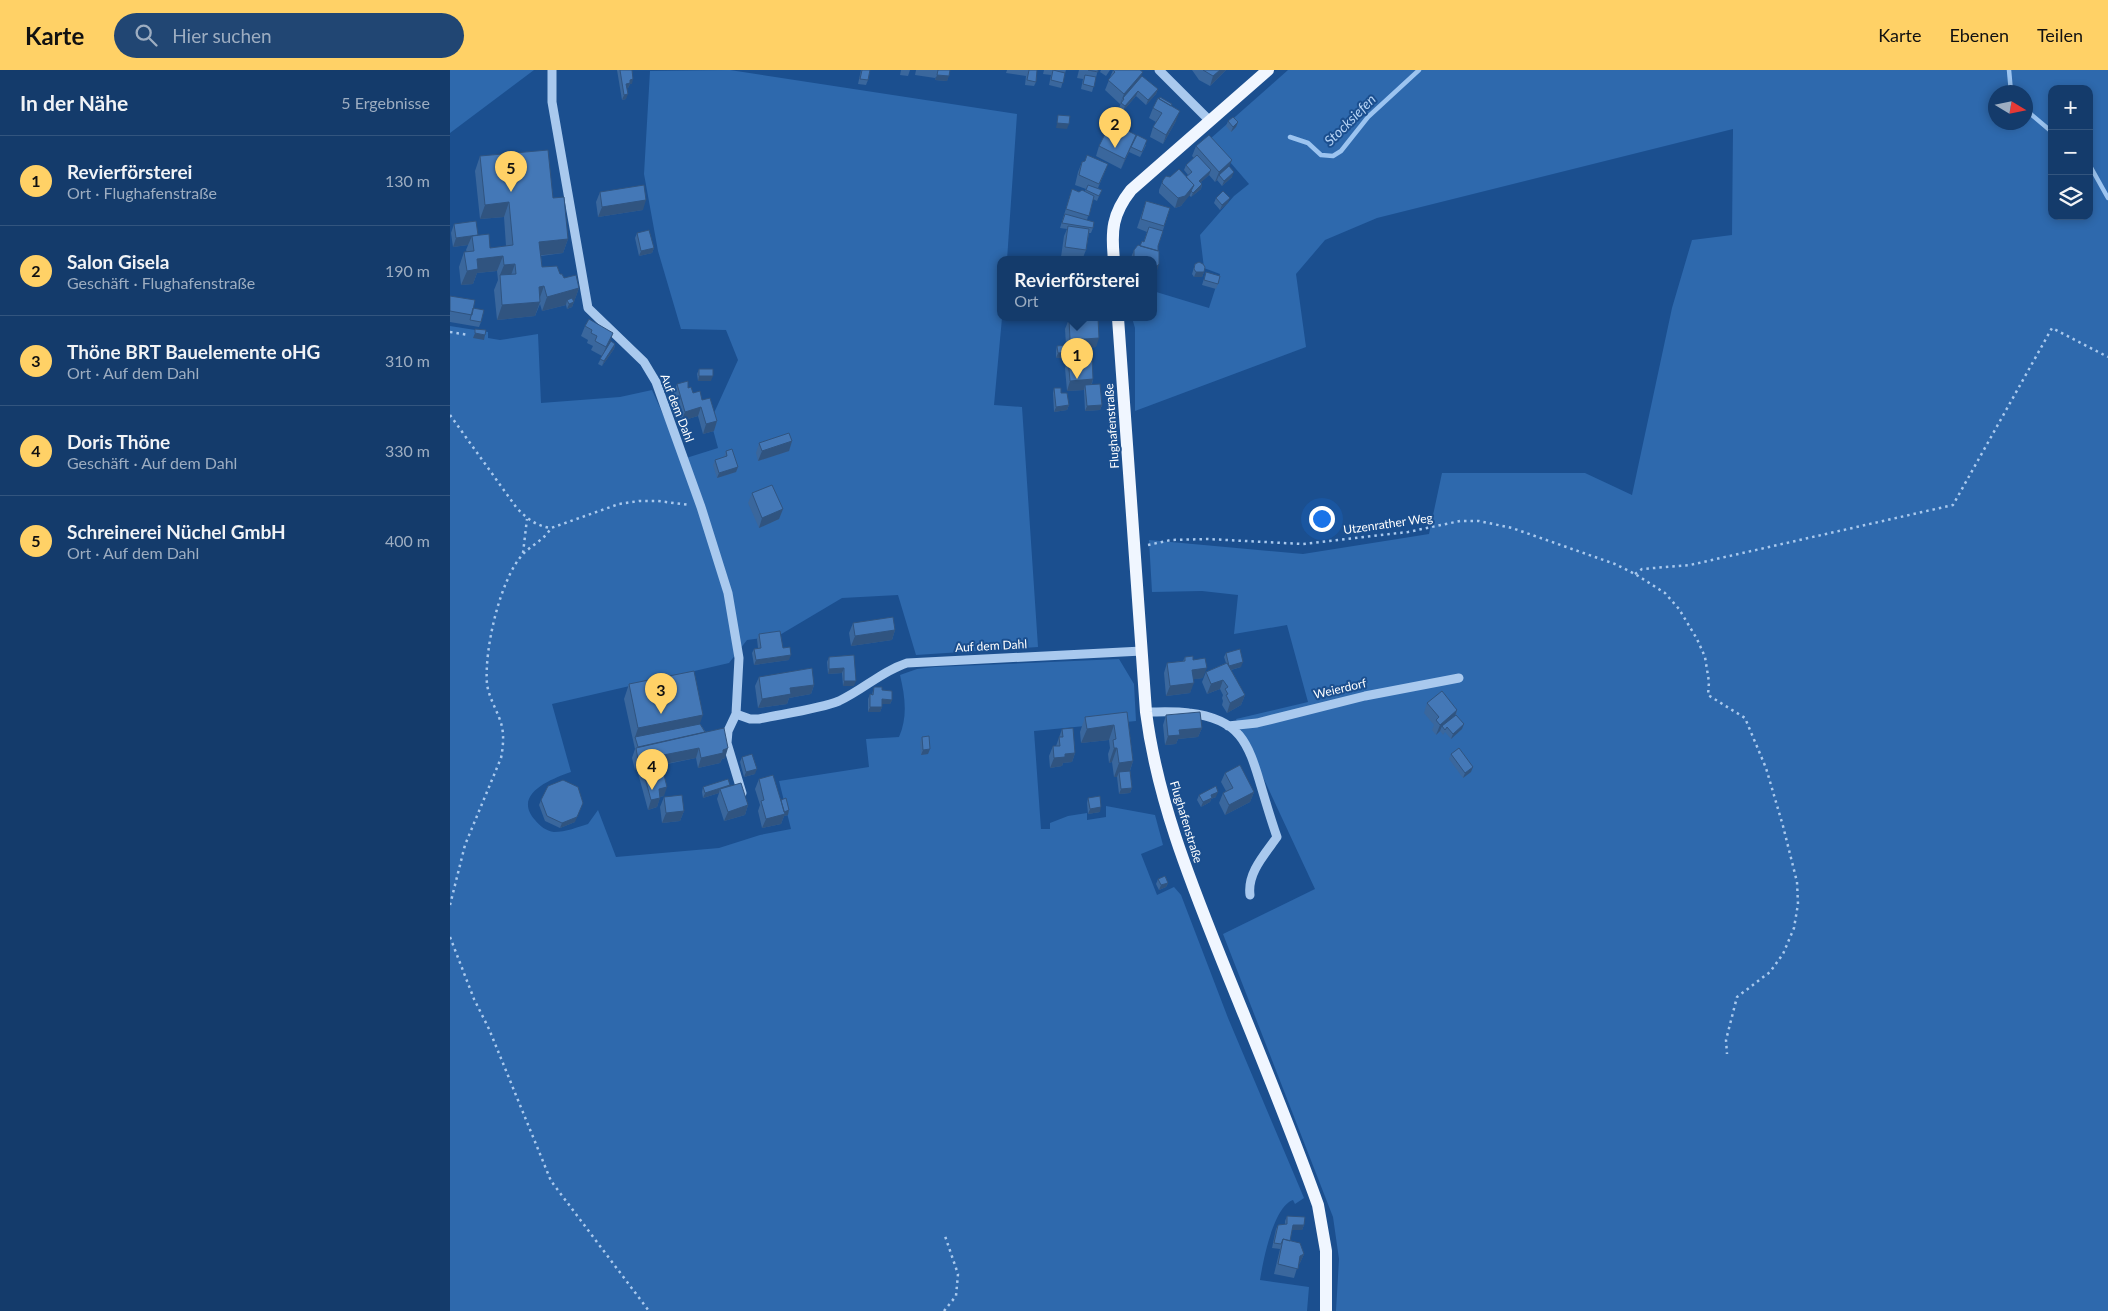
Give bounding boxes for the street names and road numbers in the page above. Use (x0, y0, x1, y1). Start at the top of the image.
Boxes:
street label: Auf dem Dahl (658, 371, 697, 444)
street label: Flughafenstraße (1101, 383, 1122, 469)
street label: Utzenrather Weg (1342, 510, 1434, 537)
street label: Auf dem Dahl (955, 636, 1027, 655)
street label: Weierdorf (1312, 675, 1368, 702)
street label: Flughafenstraße (1167, 779, 1206, 865)

